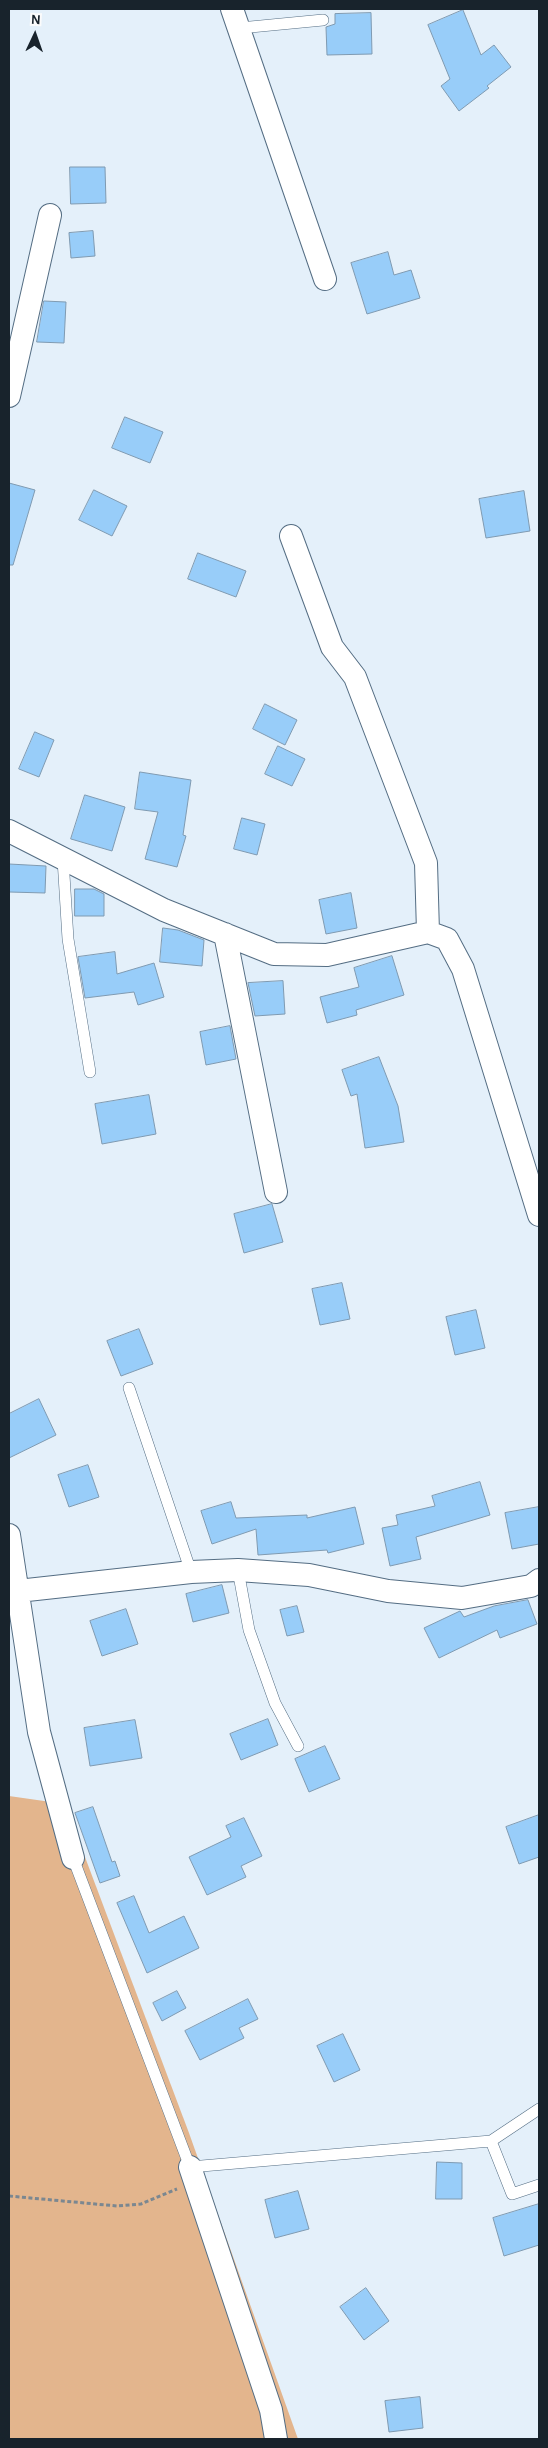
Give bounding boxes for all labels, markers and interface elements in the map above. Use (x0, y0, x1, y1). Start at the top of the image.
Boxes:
north arrow (10, 10, 60, 60)
text: N (31, 13, 41, 27)

